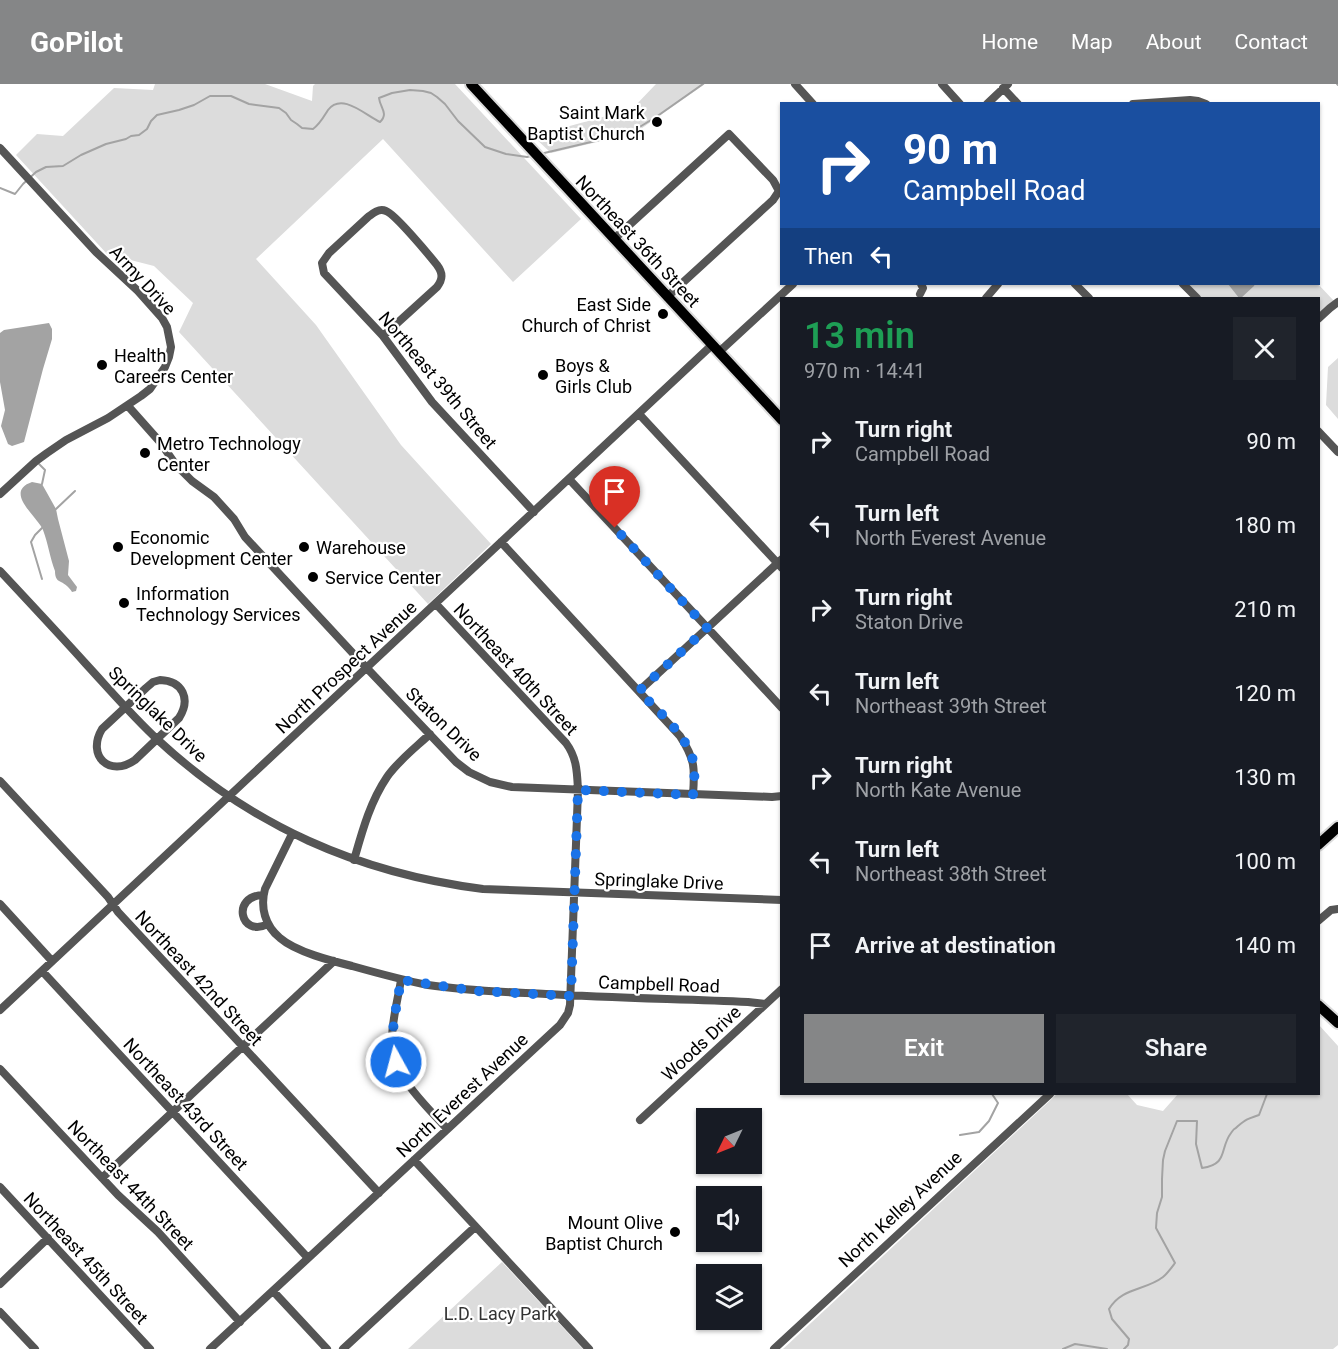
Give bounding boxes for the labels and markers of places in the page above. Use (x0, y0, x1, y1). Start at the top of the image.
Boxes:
place label: Saint Mark Baptist Church (527, 102, 646, 144)
marker: Saint Mark Baptist Church (650, 115, 664, 129)
place label: East Side Church of Christ (521, 294, 651, 336)
marker: East Side Church of Christ (656, 307, 670, 321)
place label: Health Careers Center (114, 345, 233, 387)
place label: Boys & Girls Club (555, 355, 632, 397)
marker: Health Careers Center (95, 358, 109, 372)
marker: Boys & Girls Club (536, 368, 550, 382)
place label: Metro Technology Center (157, 433, 301, 475)
marker: Metro Technology Center (138, 446, 152, 460)
pin (589, 466, 640, 528)
place label: Economic Development Center (130, 527, 293, 569)
place label: Warehouse (316, 537, 406, 558)
marker: Economic Development Center (111, 540, 125, 554)
marker: Warehouse (297, 540, 311, 554)
place label: Service Center (325, 567, 441, 588)
marker: Service Center (306, 570, 320, 584)
place label: Information Technology Services (136, 583, 301, 625)
marker: Information Technology Services (117, 596, 131, 610)
place label: Mount Olive Baptist Church (545, 1212, 663, 1254)
marker: Mount Olive Baptist Church (668, 1225, 682, 1239)

